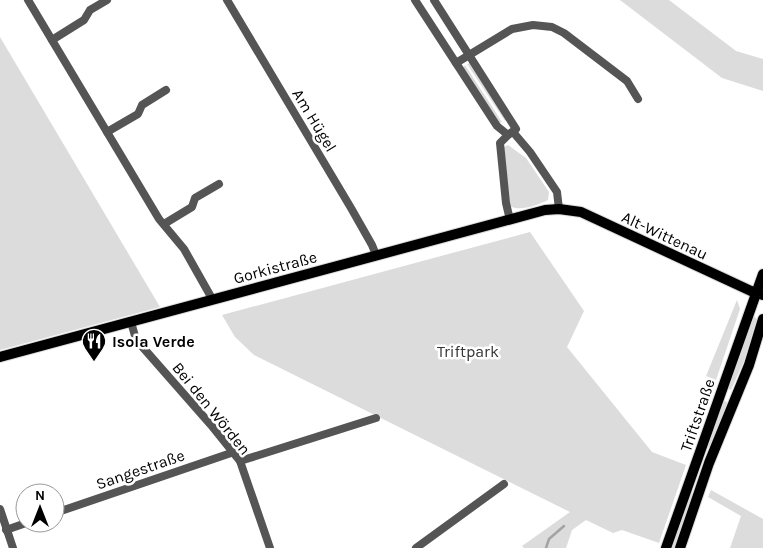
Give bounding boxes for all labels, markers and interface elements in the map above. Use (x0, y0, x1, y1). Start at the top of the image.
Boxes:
street label: Am Hügel (288, 85, 341, 155)
street label: Alt-Wittenau (619, 207, 711, 264)
street label: Gorkistraße (231, 247, 319, 288)
restaurant icon: Isola Verde (81, 328, 107, 362)
place label: Isola Verde (112, 332, 195, 351)
park label: Triftpark (437, 342, 499, 361)
street label: Bei den Wörden (168, 358, 255, 458)
street label: Triftstraße (676, 376, 719, 454)
street label: Sangestraße (93, 445, 187, 494)
north arrow (15, 483, 65, 533)
text: N (35, 487, 45, 504)

